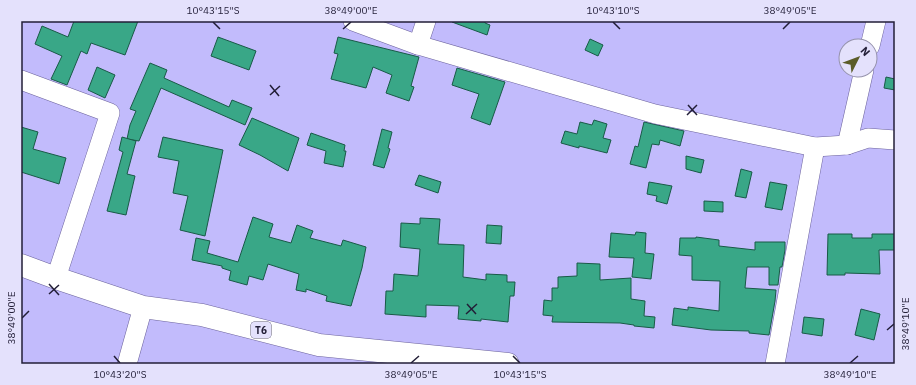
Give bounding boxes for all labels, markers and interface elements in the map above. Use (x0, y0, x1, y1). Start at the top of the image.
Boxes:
text: 10°43'15"S (186, 4, 240, 17)
text: 38°49'00"E (324, 4, 378, 17)
text: 10°43'10"S (586, 4, 640, 17)
text: 38°49'05"E (763, 4, 817, 17)
north arrow (838, 38, 878, 78)
text: N (858, 44, 873, 59)
text: 38°49'00"E (5, 291, 18, 345)
text: 38°49'10"E (899, 297, 912, 351)
road number: T6 (251, 322, 271, 338)
text: 10°43'20"S (93, 368, 147, 381)
text: 38°49'05"E (384, 368, 438, 381)
text: 10°43'15"S (493, 368, 547, 381)
text: 38°49'10"E (823, 368, 877, 381)

